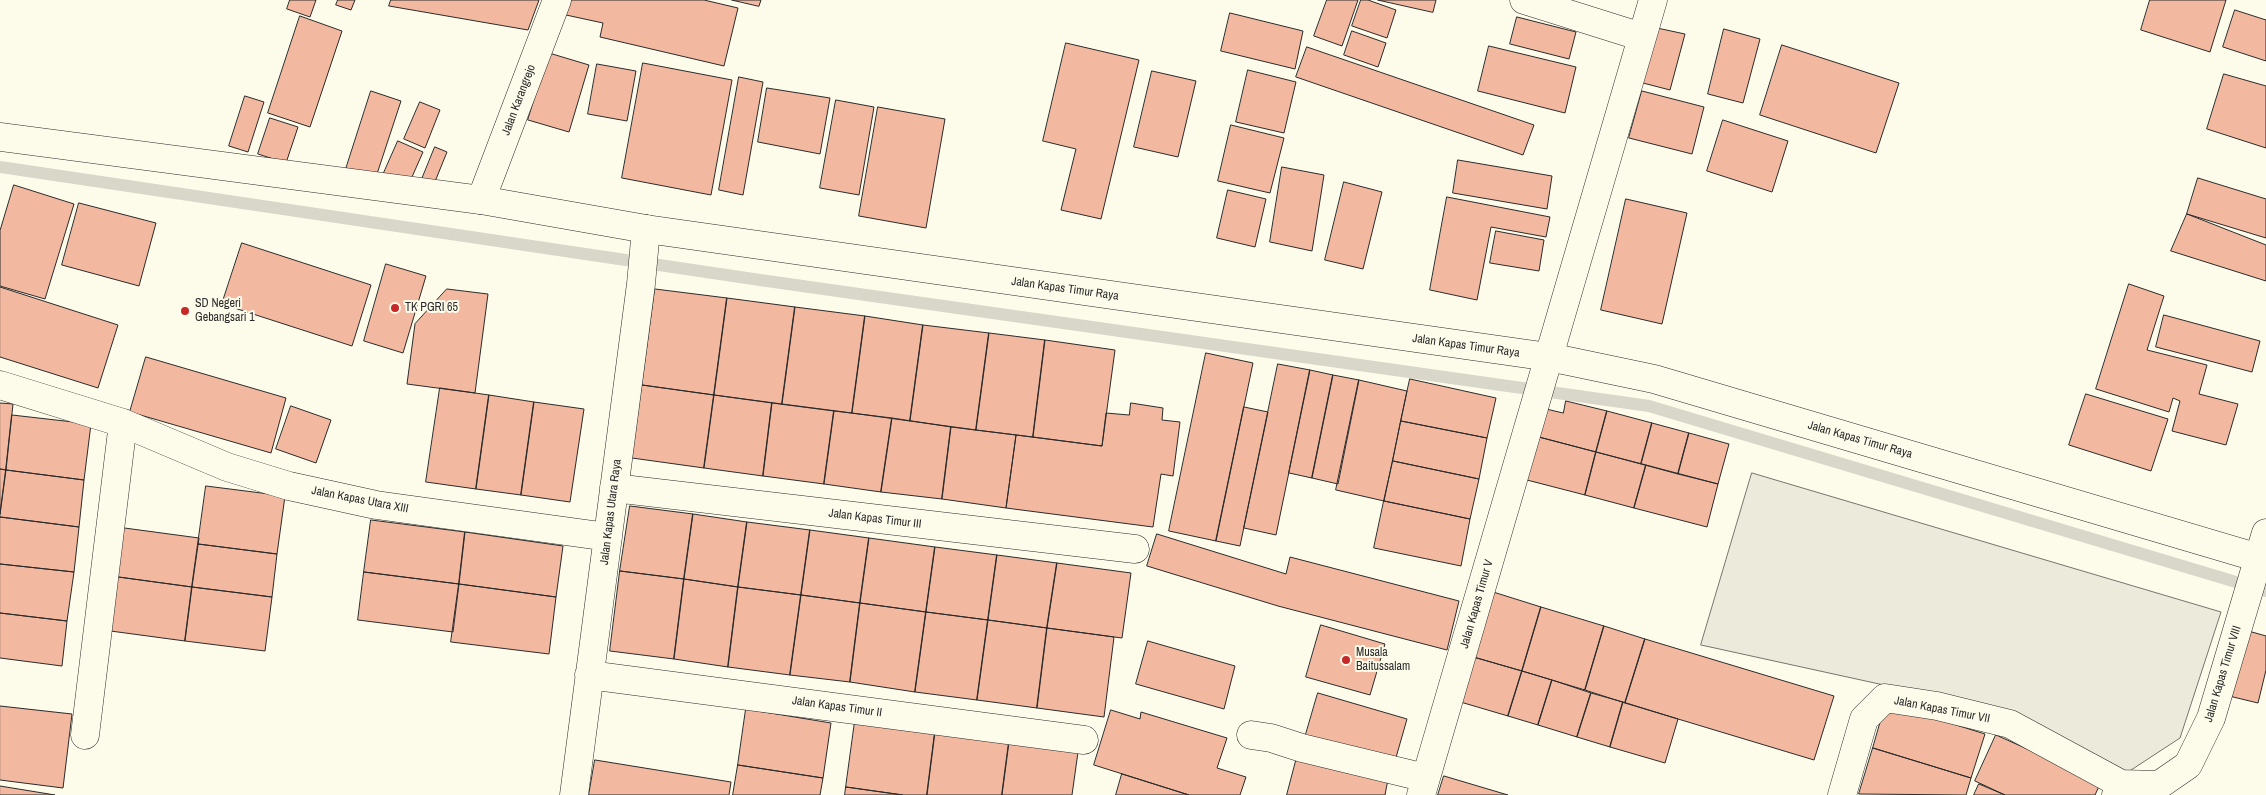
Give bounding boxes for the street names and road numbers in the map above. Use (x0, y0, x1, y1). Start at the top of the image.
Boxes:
street label: Jalan Karangrejo (499, 63, 539, 137)
street label: Jalan Kapas Timur Raya (1010, 274, 1120, 304)
street label: Jalan Kapas Timur Raya (1411, 331, 1521, 361)
street label: Jalan Kapas Timur Raya (1806, 418, 1914, 462)
street label: Jalan Kapas Utara Raya (597, 458, 625, 566)
street label: Jalan Kapas Utara XIII (310, 484, 410, 516)
street label: Jalan Kapas Timur III (828, 506, 922, 532)
street label: Jalan Kapas Timur V (1457, 558, 1497, 650)
street label: Jalan Kapas Timur VIII (2202, 624, 2244, 724)
street label: Jalan Kapas Timur II (791, 694, 883, 720)
street label: Jalan Kapas Timur VII (1893, 694, 1991, 726)

